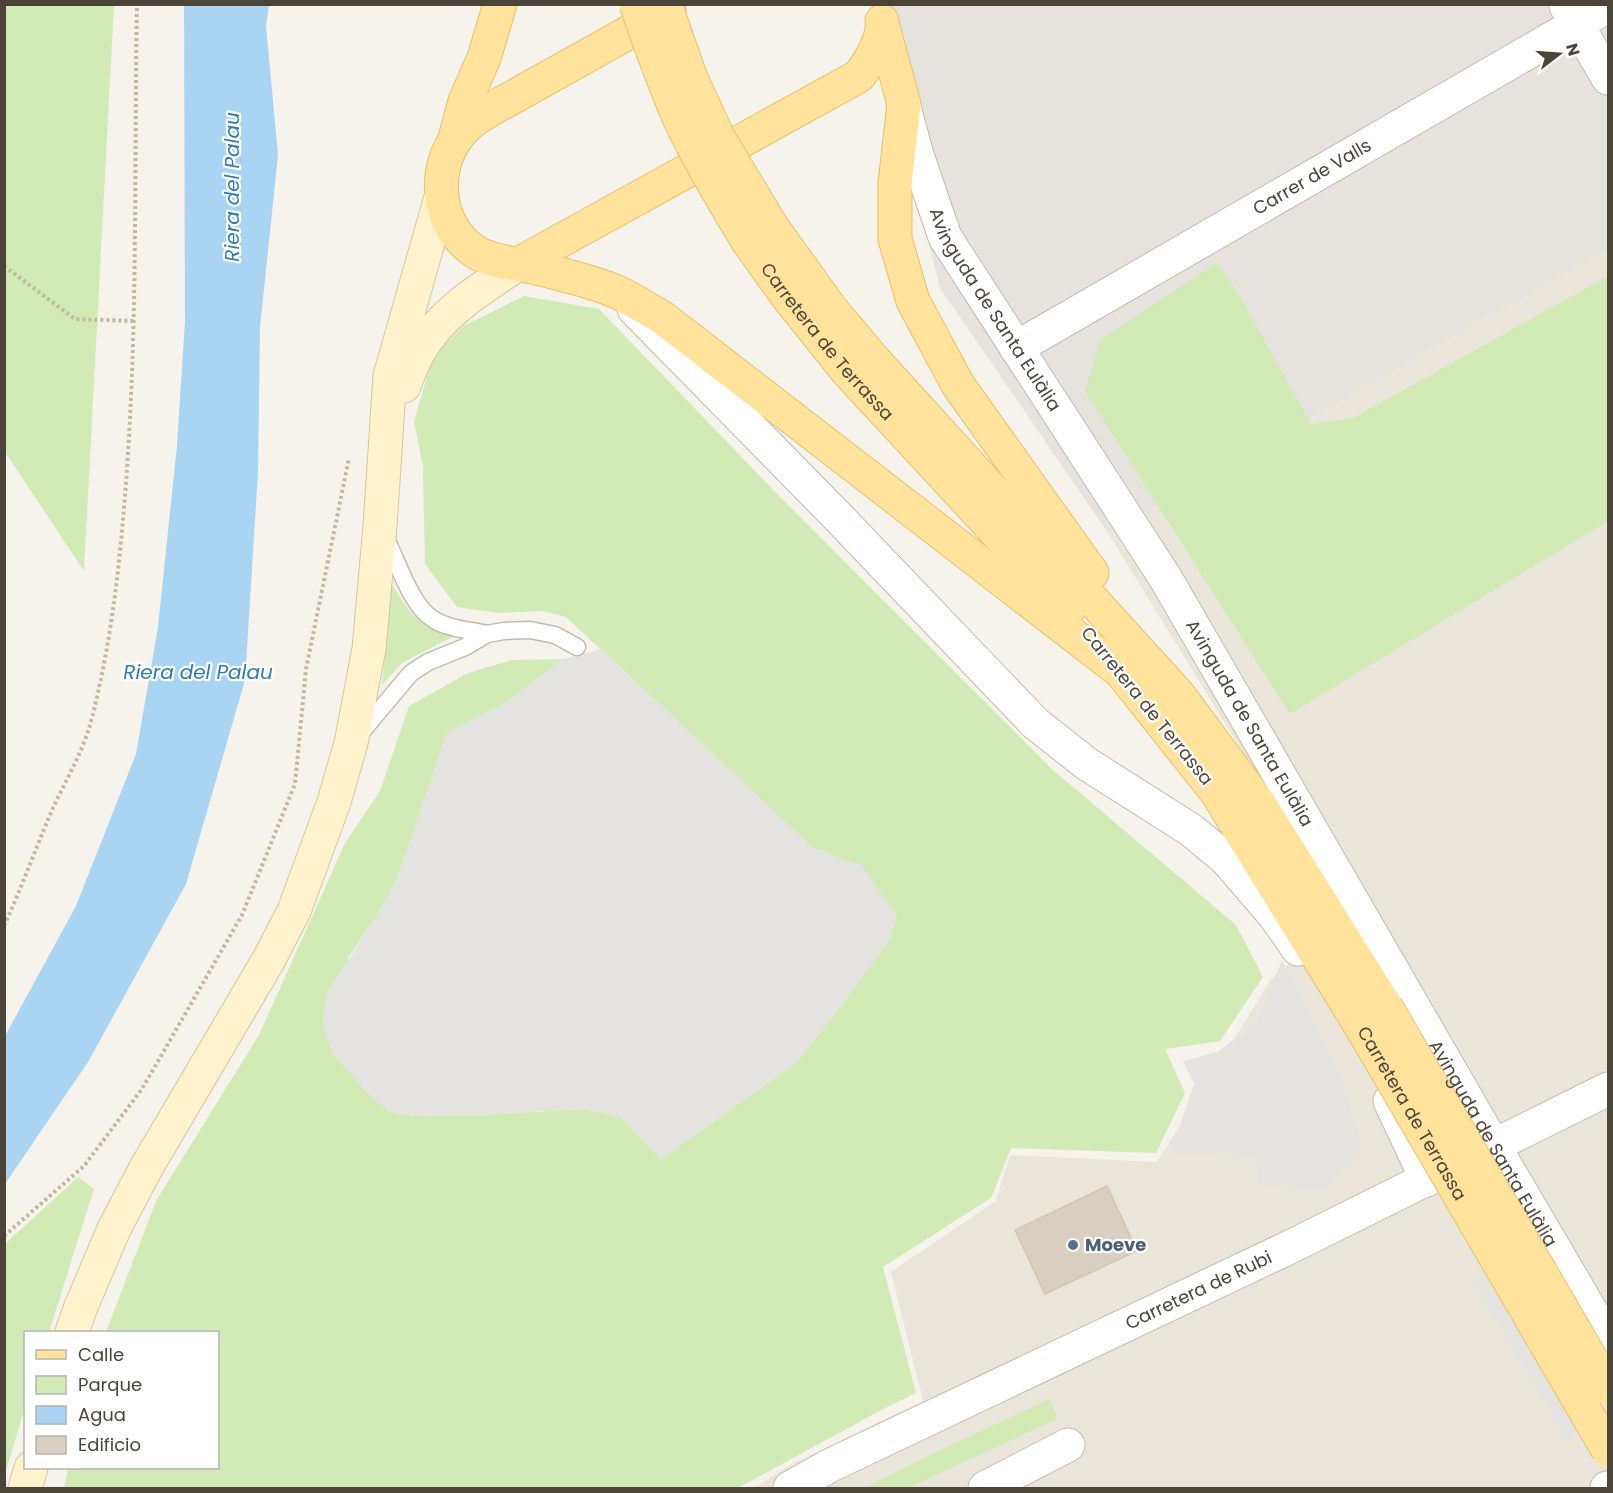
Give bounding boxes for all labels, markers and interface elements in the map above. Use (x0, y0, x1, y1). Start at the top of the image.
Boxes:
north arrow (1529, 24, 1589, 84)
text: N (1560, 41, 1586, 59)
water label: Riera del Palau (218, 112, 246, 262)
street label: Carrer de Valls (1248, 132, 1376, 221)
street label: Avinguda de Santa Eulàlia (924, 204, 1067, 416)
street label: Carretera de Terrassa (755, 257, 900, 426)
street label: Avinguda de Santa Eulàlia (1180, 615, 1320, 831)
street label: Carretera de Terrassa (1075, 621, 1219, 790)
water label: Riera del Palau (123, 658, 273, 686)
street label: Carretera de Terrassa (1352, 1022, 1473, 1205)
street label: Avinguda de Santa Eulàlia (1423, 1035, 1564, 1251)
place label: Moeve (1085, 1232, 1146, 1257)
marker: Moeve (1066, 1238, 1080, 1252)
street label: Carretera de Rubi (1121, 1244, 1276, 1335)
legend (24, 1331, 219, 1469)
text: Calle (78, 1342, 124, 1367)
text: Parque (78, 1372, 142, 1397)
text: Agua (78, 1402, 126, 1427)
text: Edificio (78, 1432, 141, 1457)

